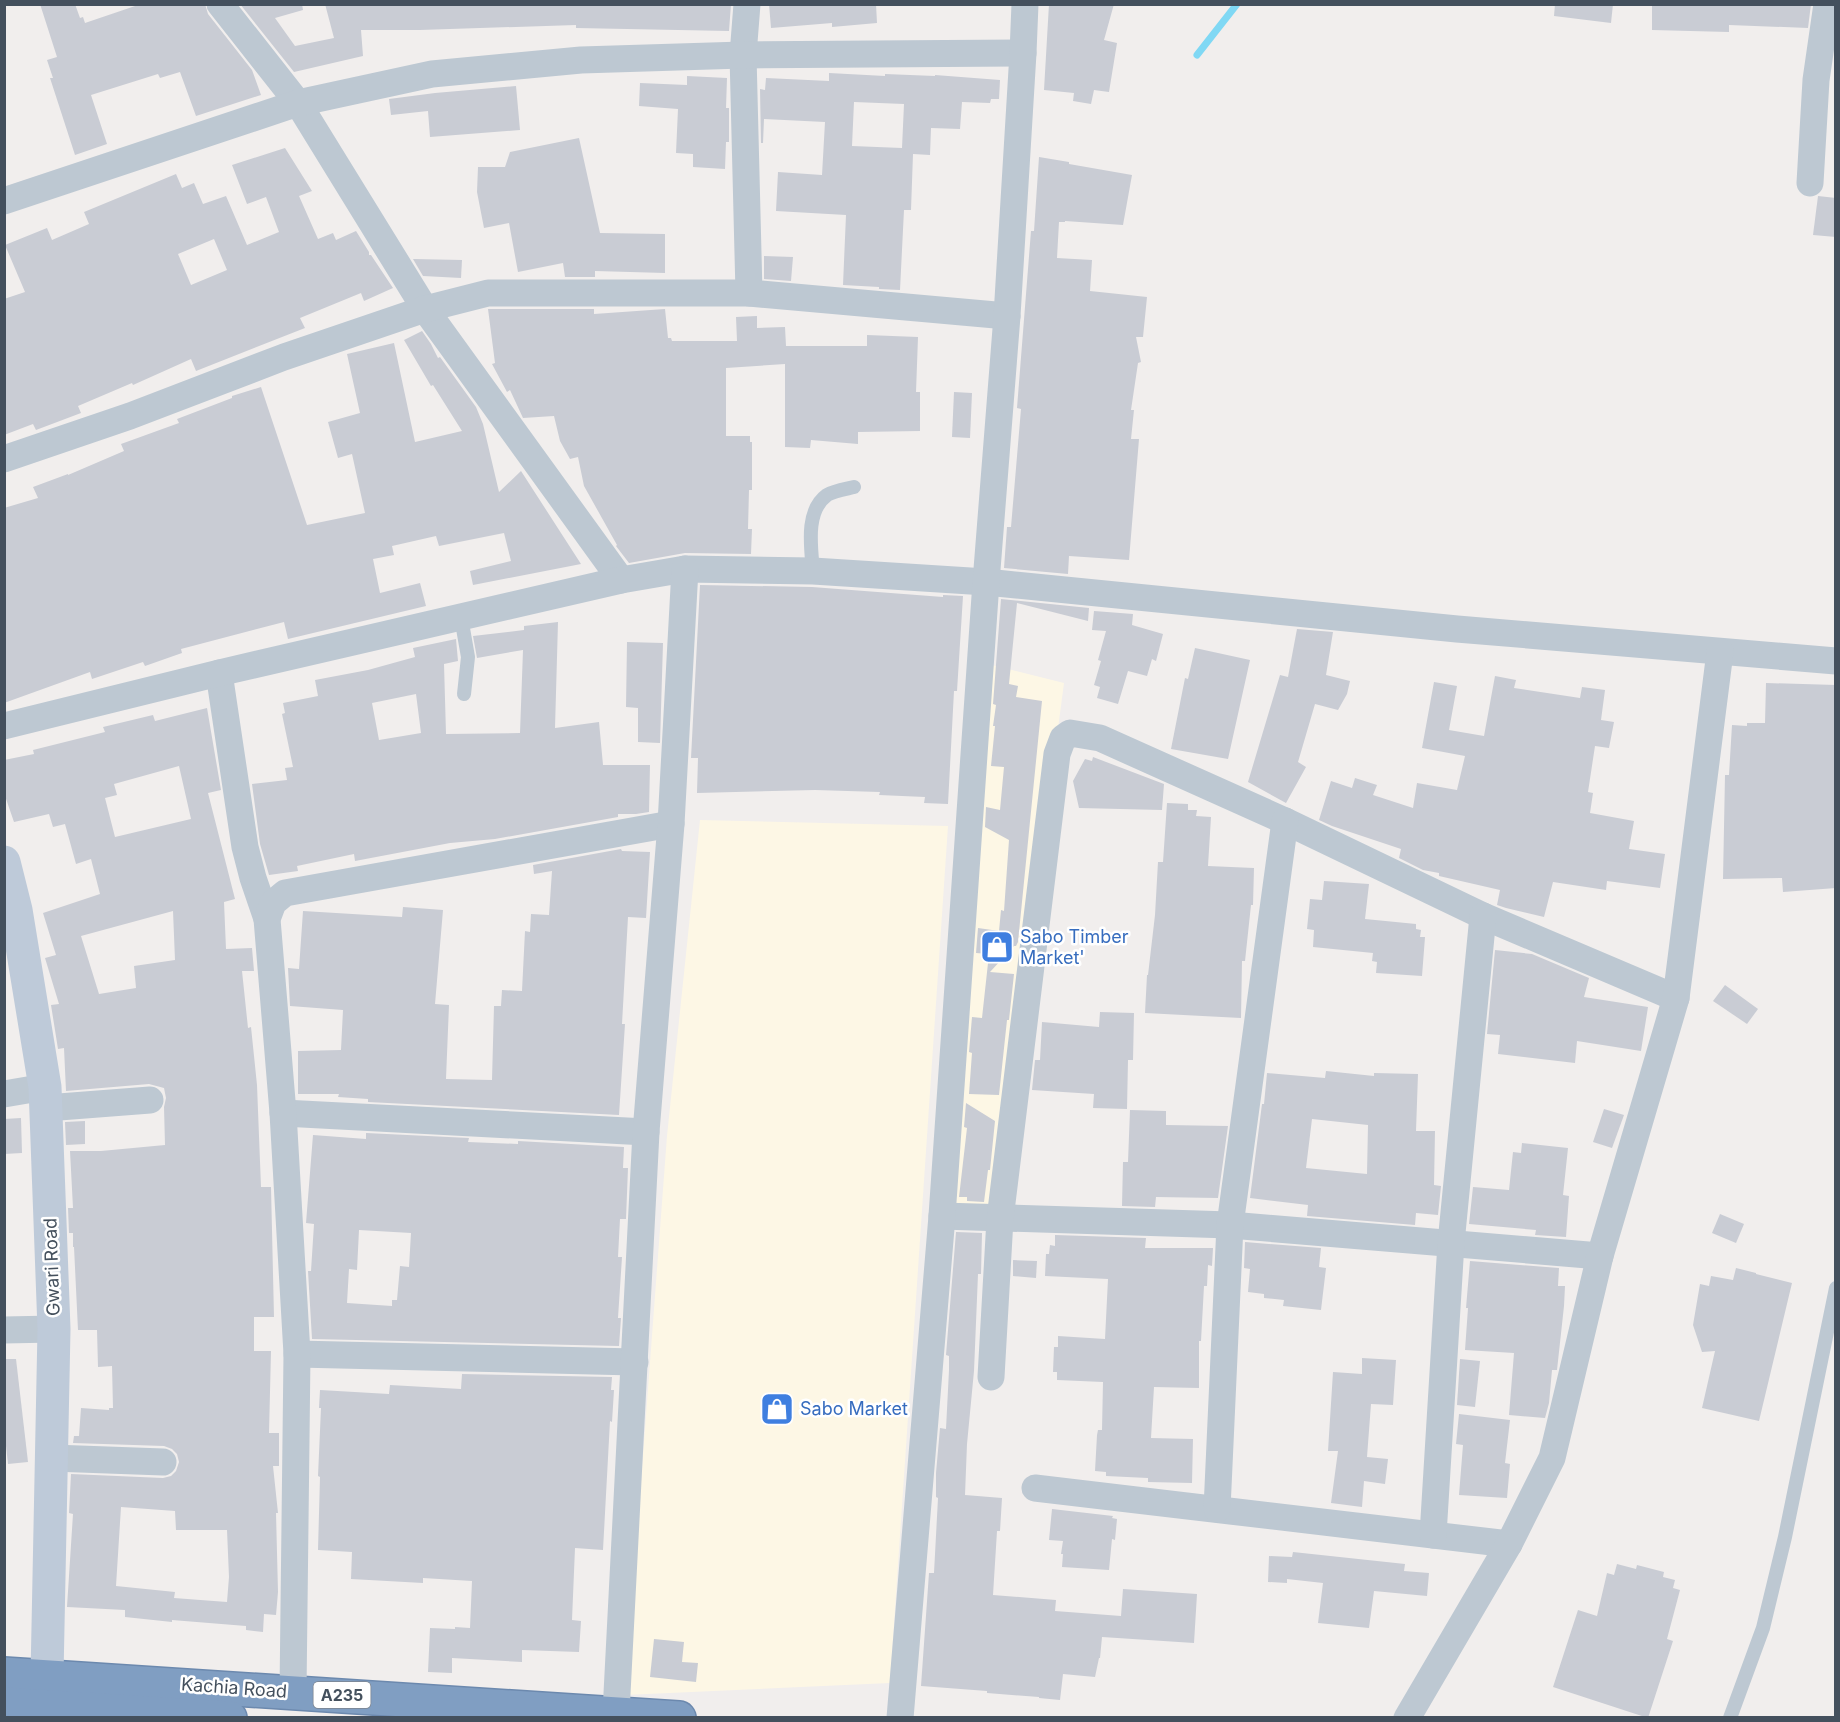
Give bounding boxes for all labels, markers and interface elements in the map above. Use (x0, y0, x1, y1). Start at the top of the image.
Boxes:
place label: Sabo Timber Market' (1020, 926, 1129, 968)
shop icon: Sabo Timber Market' (979, 929, 1015, 965)
street label: Gwari Road (39, 1218, 64, 1316)
shop icon: Sabo Market (759, 1391, 795, 1427)
place label: Sabo Market (800, 1398, 908, 1419)
street label: Kachia Road (180, 1673, 288, 1702)
road number: A235 (314, 1682, 370, 1708)

